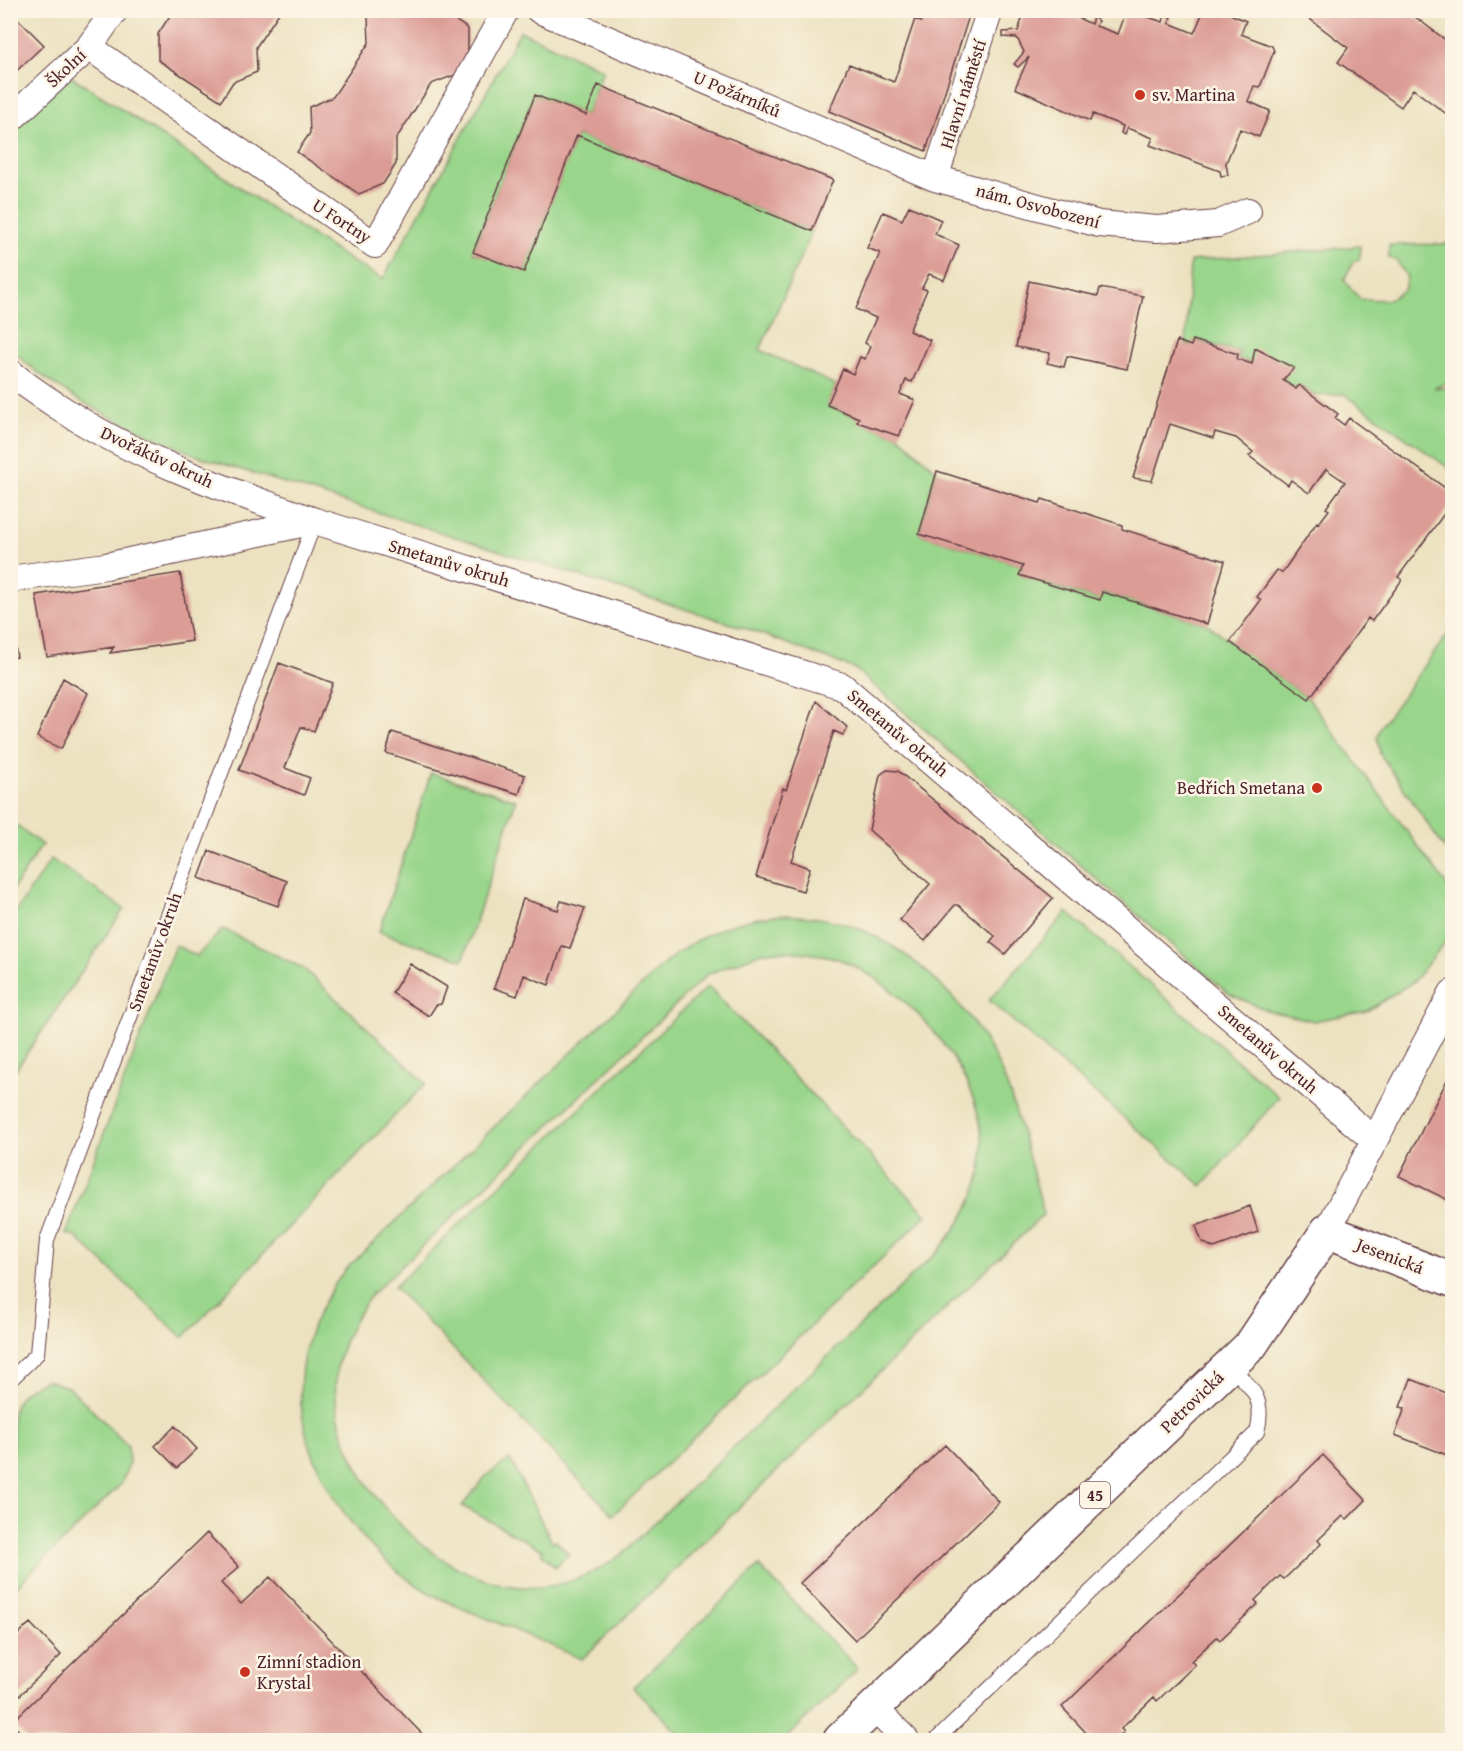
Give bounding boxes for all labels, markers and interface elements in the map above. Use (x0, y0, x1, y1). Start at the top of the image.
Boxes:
street label: Hlavní náměstí (932, 35, 993, 152)
street label: Školní (39, 41, 93, 94)
street label: U Požárníků (689, 63, 785, 124)
place label: sv. Martina (1152, 81, 1236, 108)
marker: sv. Martina (1133, 88, 1147, 102)
street label: nám. Osvobození (973, 176, 1104, 235)
street label: U Fortny (307, 191, 377, 250)
street label: Dvořákův okruh (96, 419, 218, 495)
street label: Smetanův okruh (385, 531, 513, 594)
street label: Smetanův okruh (842, 682, 955, 783)
place label: Bedřich Smetana (1177, 774, 1305, 801)
marker: Bedřich Smetana (1310, 781, 1324, 795)
street label: Smetanův okruh (120, 888, 189, 1015)
street label: Smetanův okruh (1212, 997, 1324, 1100)
street label: Jesenická (1351, 1230, 1428, 1281)
street label: Petrovická (1154, 1364, 1230, 1439)
road number: 45 (1080, 1482, 1110, 1508)
place label: Zimní stadion Krystal (257, 1648, 361, 1696)
marker: Zimní stadion Krystal (238, 1665, 252, 1679)

